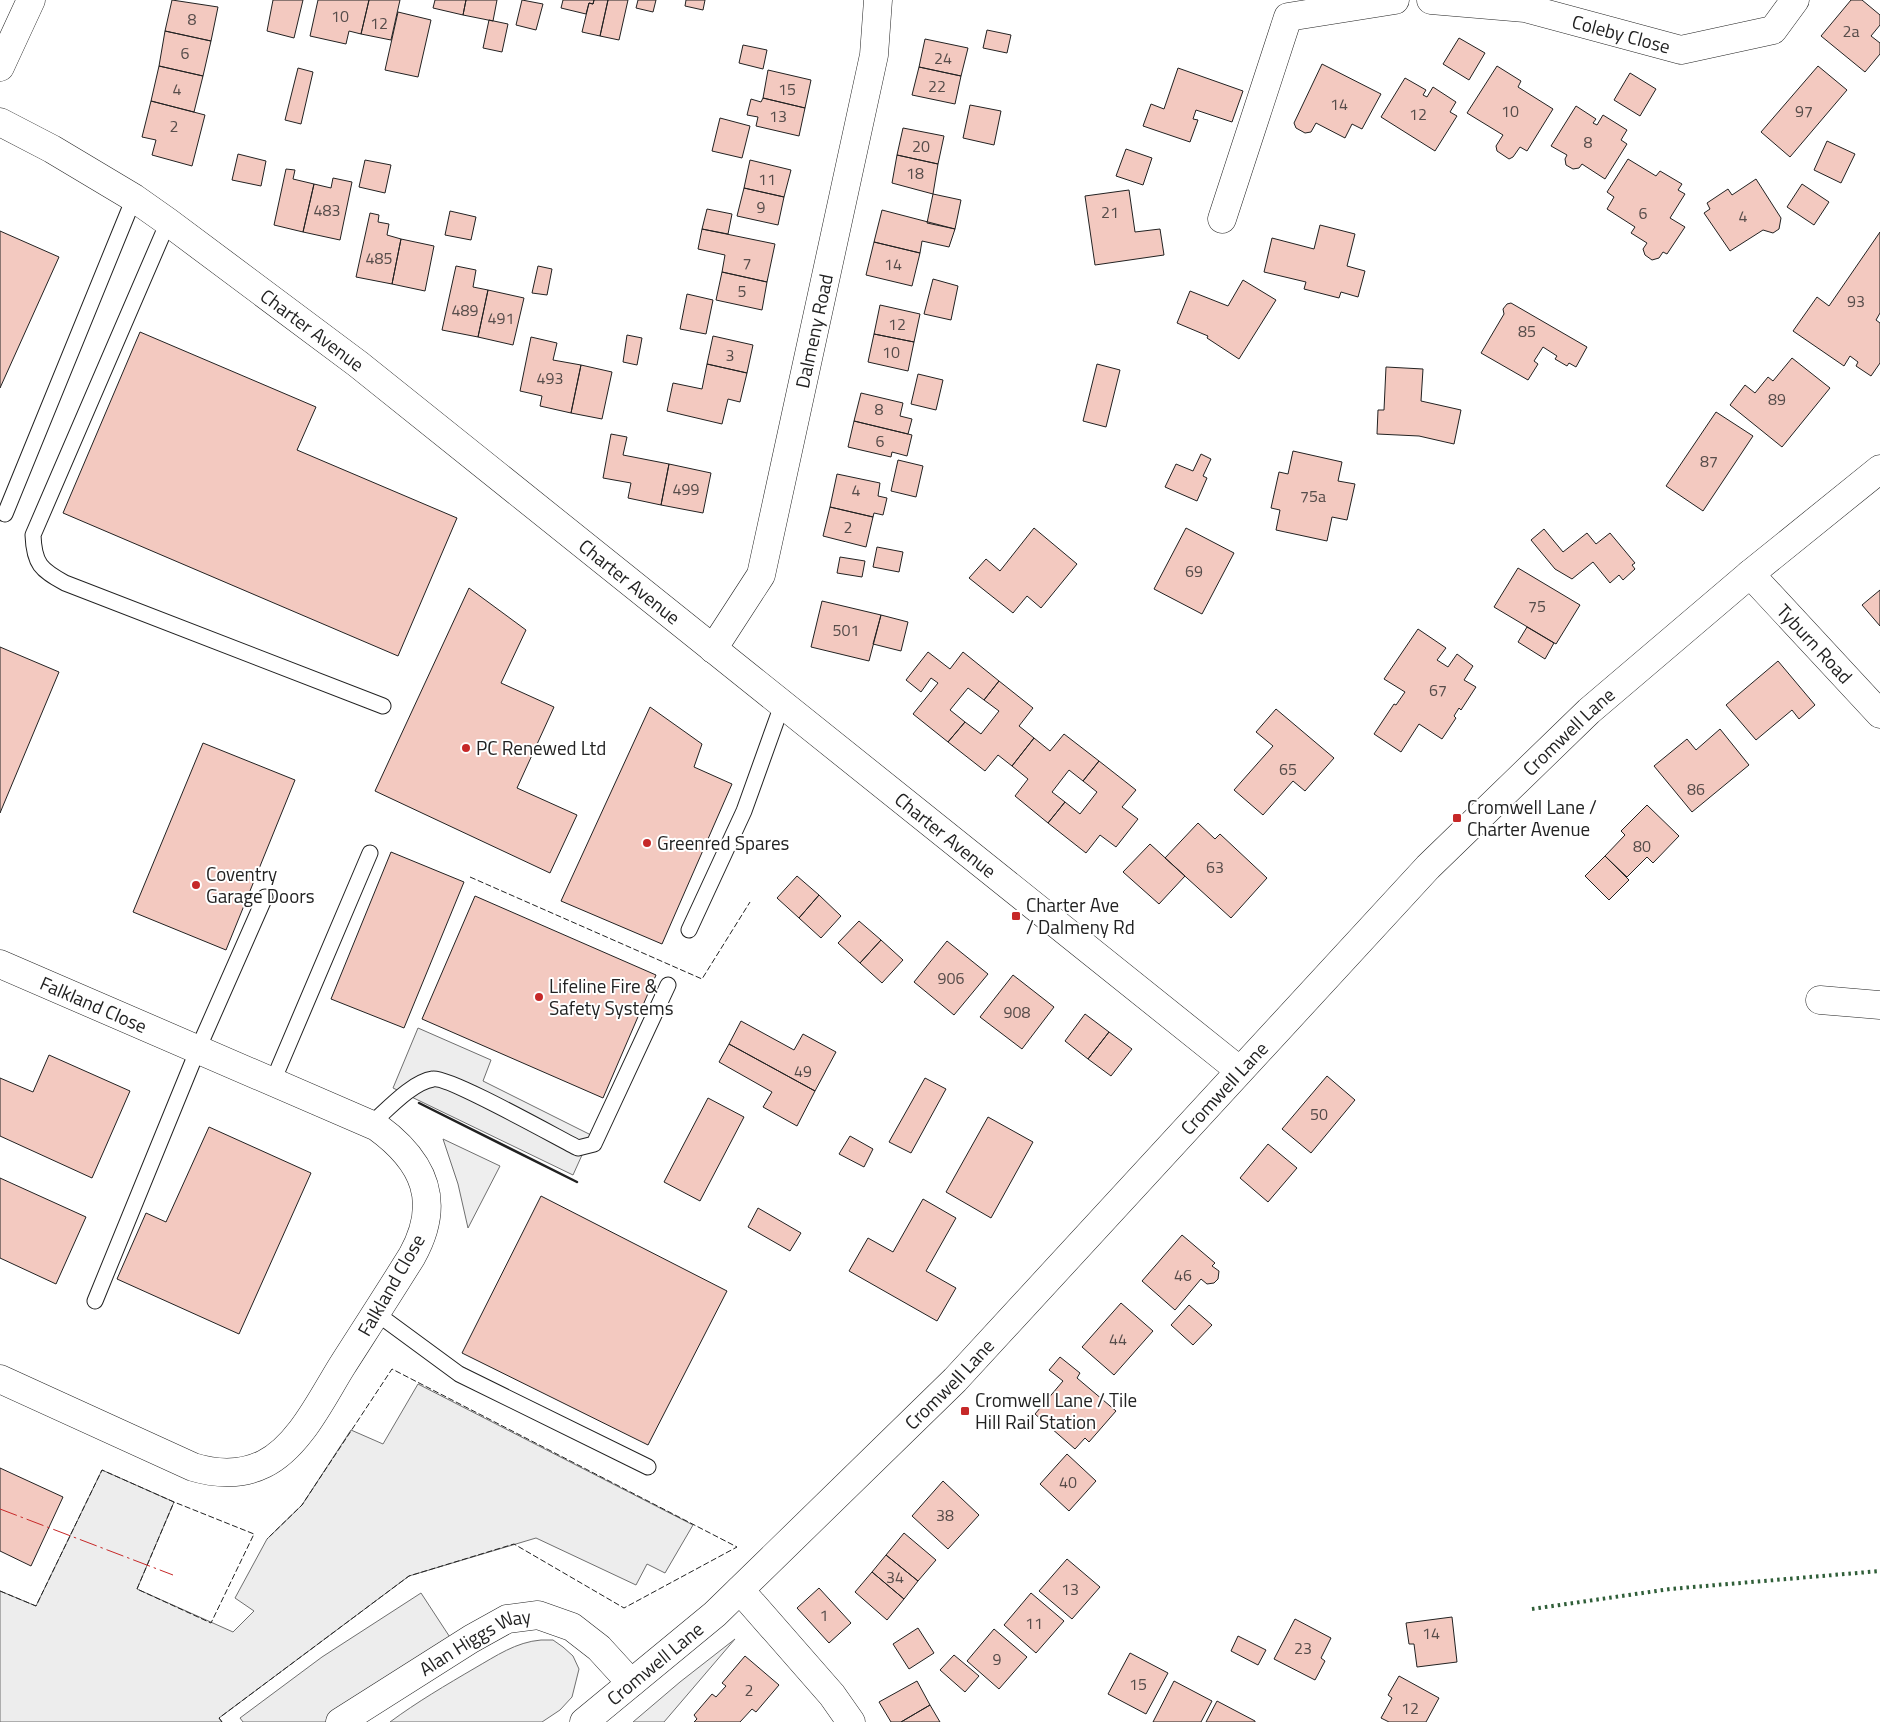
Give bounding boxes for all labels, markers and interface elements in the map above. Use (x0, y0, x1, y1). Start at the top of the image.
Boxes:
house number: 10 (331, 4, 349, 28)
street label: Coleby Close (1569, 6, 1674, 61)
house number: 8 (188, 7, 197, 31)
house number: 12 (370, 11, 388, 35)
house number: 2a (1843, 19, 1859, 43)
house number: 6 (181, 41, 190, 65)
house number: 24 (934, 46, 952, 70)
house number: 22 (928, 74, 946, 98)
house number: 4 (173, 77, 182, 101)
house number: 15 (778, 77, 796, 101)
house number: 14 (1330, 92, 1348, 116)
house number: 10 (1501, 99, 1519, 123)
house number: 97 (1795, 99, 1813, 123)
house number: 12 (1409, 102, 1427, 126)
house number: 13 (769, 104, 787, 128)
house number: 2 (170, 114, 178, 138)
house number: 8 (1584, 130, 1593, 154)
house number: 20 (912, 134, 930, 158)
house number: 18 (906, 161, 924, 185)
house number: 11 (758, 167, 776, 191)
house number: 9 (757, 195, 766, 219)
house number: 483 (314, 198, 340, 222)
house number: 21 (1101, 200, 1119, 224)
house number: 6 (1639, 201, 1648, 225)
house number: 4 (1739, 204, 1748, 228)
house number: 485 (366, 246, 392, 270)
house number: 7 (743, 251, 751, 275)
house number: 14 (884, 252, 902, 276)
street label: Dalmeny Road (787, 271, 840, 391)
house number: 5 (738, 279, 747, 303)
street label: Charter Avenue (255, 281, 371, 378)
house number: 93 (1847, 289, 1865, 313)
house number: 489 (452, 298, 478, 322)
house number: 491 (488, 306, 514, 330)
house number: 12 (888, 312, 906, 336)
house number: 85 (1518, 319, 1536, 343)
house number: 10 (882, 340, 900, 364)
house number: 3 (726, 343, 734, 367)
house number: 493 (537, 366, 563, 390)
house number: 89 (1768, 387, 1786, 411)
house number: 8 (875, 397, 884, 421)
house number: 6 (876, 429, 885, 453)
house number: 87 (1700, 449, 1718, 473)
house number: 499 (673, 477, 699, 501)
house number: 4 (852, 478, 861, 502)
house number: 75a (1300, 484, 1326, 508)
house number: 2 (844, 515, 852, 539)
street label: Charter Avenue (573, 531, 687, 631)
house number: 69 (1185, 559, 1203, 583)
house number: 75 (1528, 594, 1546, 618)
street label: Tyburn Road (1770, 597, 1860, 690)
house number: 501 (833, 618, 859, 642)
house number: 67 (1429, 678, 1447, 702)
street label: Cromwell Lane (1515, 680, 1621, 782)
place label: PC Renewed Ltd (476, 733, 606, 762)
marker: PC Renewed Ltd (460, 742, 472, 754)
house number: 65 (1279, 757, 1297, 781)
house number: 86 (1687, 777, 1705, 801)
street label: Charter Avenue (889, 785, 1003, 884)
place label: Cromwell Lane / Charter Avenue (1467, 792, 1597, 843)
marker: Cromwell Lane / Charter Avenue (1451, 812, 1463, 824)
place label: Greenred Spares (657, 828, 790, 857)
house number: 80 (1633, 834, 1651, 858)
marker: Greenred Spares (641, 837, 653, 849)
house number: 63 (1206, 855, 1224, 879)
place label: Coventry Garage Doors (206, 859, 315, 910)
marker: Coventry Garage Doors (190, 879, 202, 891)
place label: Charter Ave / Dalmeny Rd (1026, 890, 1135, 941)
marker: Charter Ave / Dalmeny Rd (1010, 910, 1022, 922)
house number: 906 (938, 966, 964, 990)
street label: Falkland Close (36, 968, 152, 1040)
place label: Lifeline Fire & Safety Systems (549, 971, 674, 1022)
marker: Lifeline Fire & Safety Systems (533, 991, 545, 1003)
house number: 908 (1004, 1000, 1030, 1024)
street label: Cromwell Lane (1173, 1035, 1274, 1141)
house number: 49 (794, 1059, 812, 1083)
house number: 50 (1310, 1102, 1328, 1126)
street label: Falkland Close (350, 1228, 432, 1341)
house number: 46 (1174, 1263, 1192, 1287)
house number: 44 (1109, 1327, 1127, 1351)
street label: Cromwell Lane (897, 1332, 1001, 1436)
place label: Cromwell Lane / Tile Hill Rail Station (975, 1385, 1137, 1436)
marker: Cromwell Lane / Tile Hill Rail Station (959, 1405, 971, 1417)
house number: 40 (1059, 1470, 1077, 1494)
house number: 38 (936, 1503, 954, 1527)
house number: 34 (886, 1565, 904, 1589)
house number: 13 (1061, 1577, 1079, 1601)
street label: Alan Higgs Way (413, 1601, 533, 1683)
house number: 1 (820, 1603, 828, 1627)
house number: 11 (1025, 1611, 1043, 1635)
street label: Cromwell Lane (600, 1614, 709, 1712)
house number: 14 (1422, 1621, 1440, 1645)
house number: 23 (1294, 1636, 1312, 1660)
house number: 9 (993, 1647, 1002, 1671)
house number: 15 (1129, 1672, 1147, 1696)
house number: 2 (745, 1678, 753, 1702)
house number: 12 (1401, 1696, 1419, 1720)

